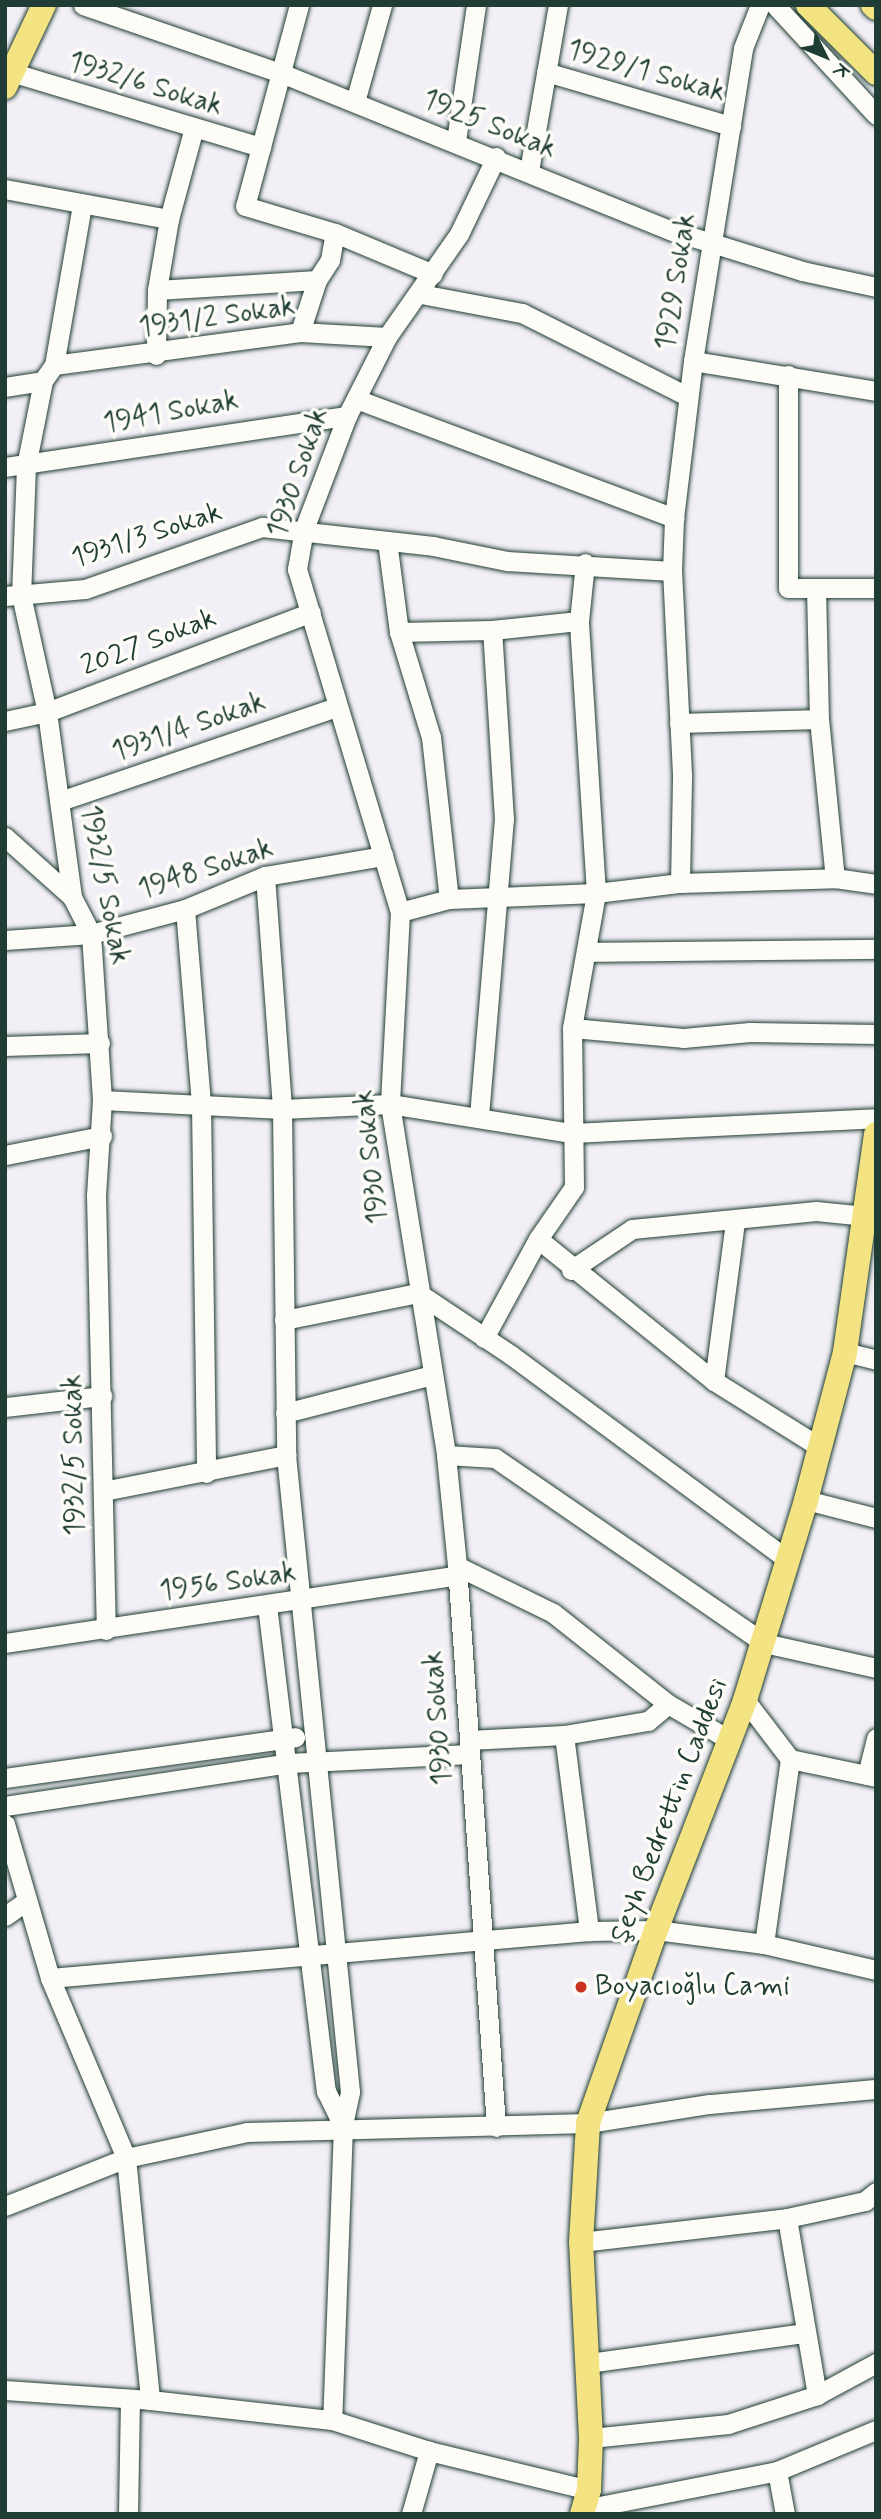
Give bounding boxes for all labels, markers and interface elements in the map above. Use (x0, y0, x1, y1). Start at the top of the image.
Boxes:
north arrow (790, 21, 860, 91)
street label: 1929/1 Sokak (563, 33, 729, 111)
street label: 1932/6 Sokak (64, 46, 226, 124)
text: K (827, 57, 854, 84)
street label: 1925 Sokak (417, 83, 561, 167)
street label: 1929 Sokak (650, 211, 704, 353)
street label: 1931/2 Sokak (137, 290, 297, 346)
street label: 1941 Sokak (101, 385, 241, 441)
street label: 1930 Sokak (261, 404, 337, 542)
street label: 1931/3 Sokak (67, 496, 227, 576)
street label: 2027 Sokak (77, 602, 221, 684)
street label: 1931/4 Sokak (108, 686, 270, 770)
street label: 1932/5 Sokak (72, 802, 136, 968)
street label: 1948 Sokak (134, 832, 278, 908)
street label: 1930 Sokak (348, 1088, 396, 1226)
street label: 1932/5 Sokak (57, 1374, 93, 1536)
street label: 1956 Sokak (158, 1557, 298, 1609)
street label: 1930 Sokak (418, 1650, 460, 1786)
street label: Şeyh Bedrettin Caddesi (603, 1671, 737, 1951)
place label: Boyacıoğlu Cami (595, 1970, 790, 2004)
marker: Boyacıoğlu Cami (573, 1979, 589, 1995)

